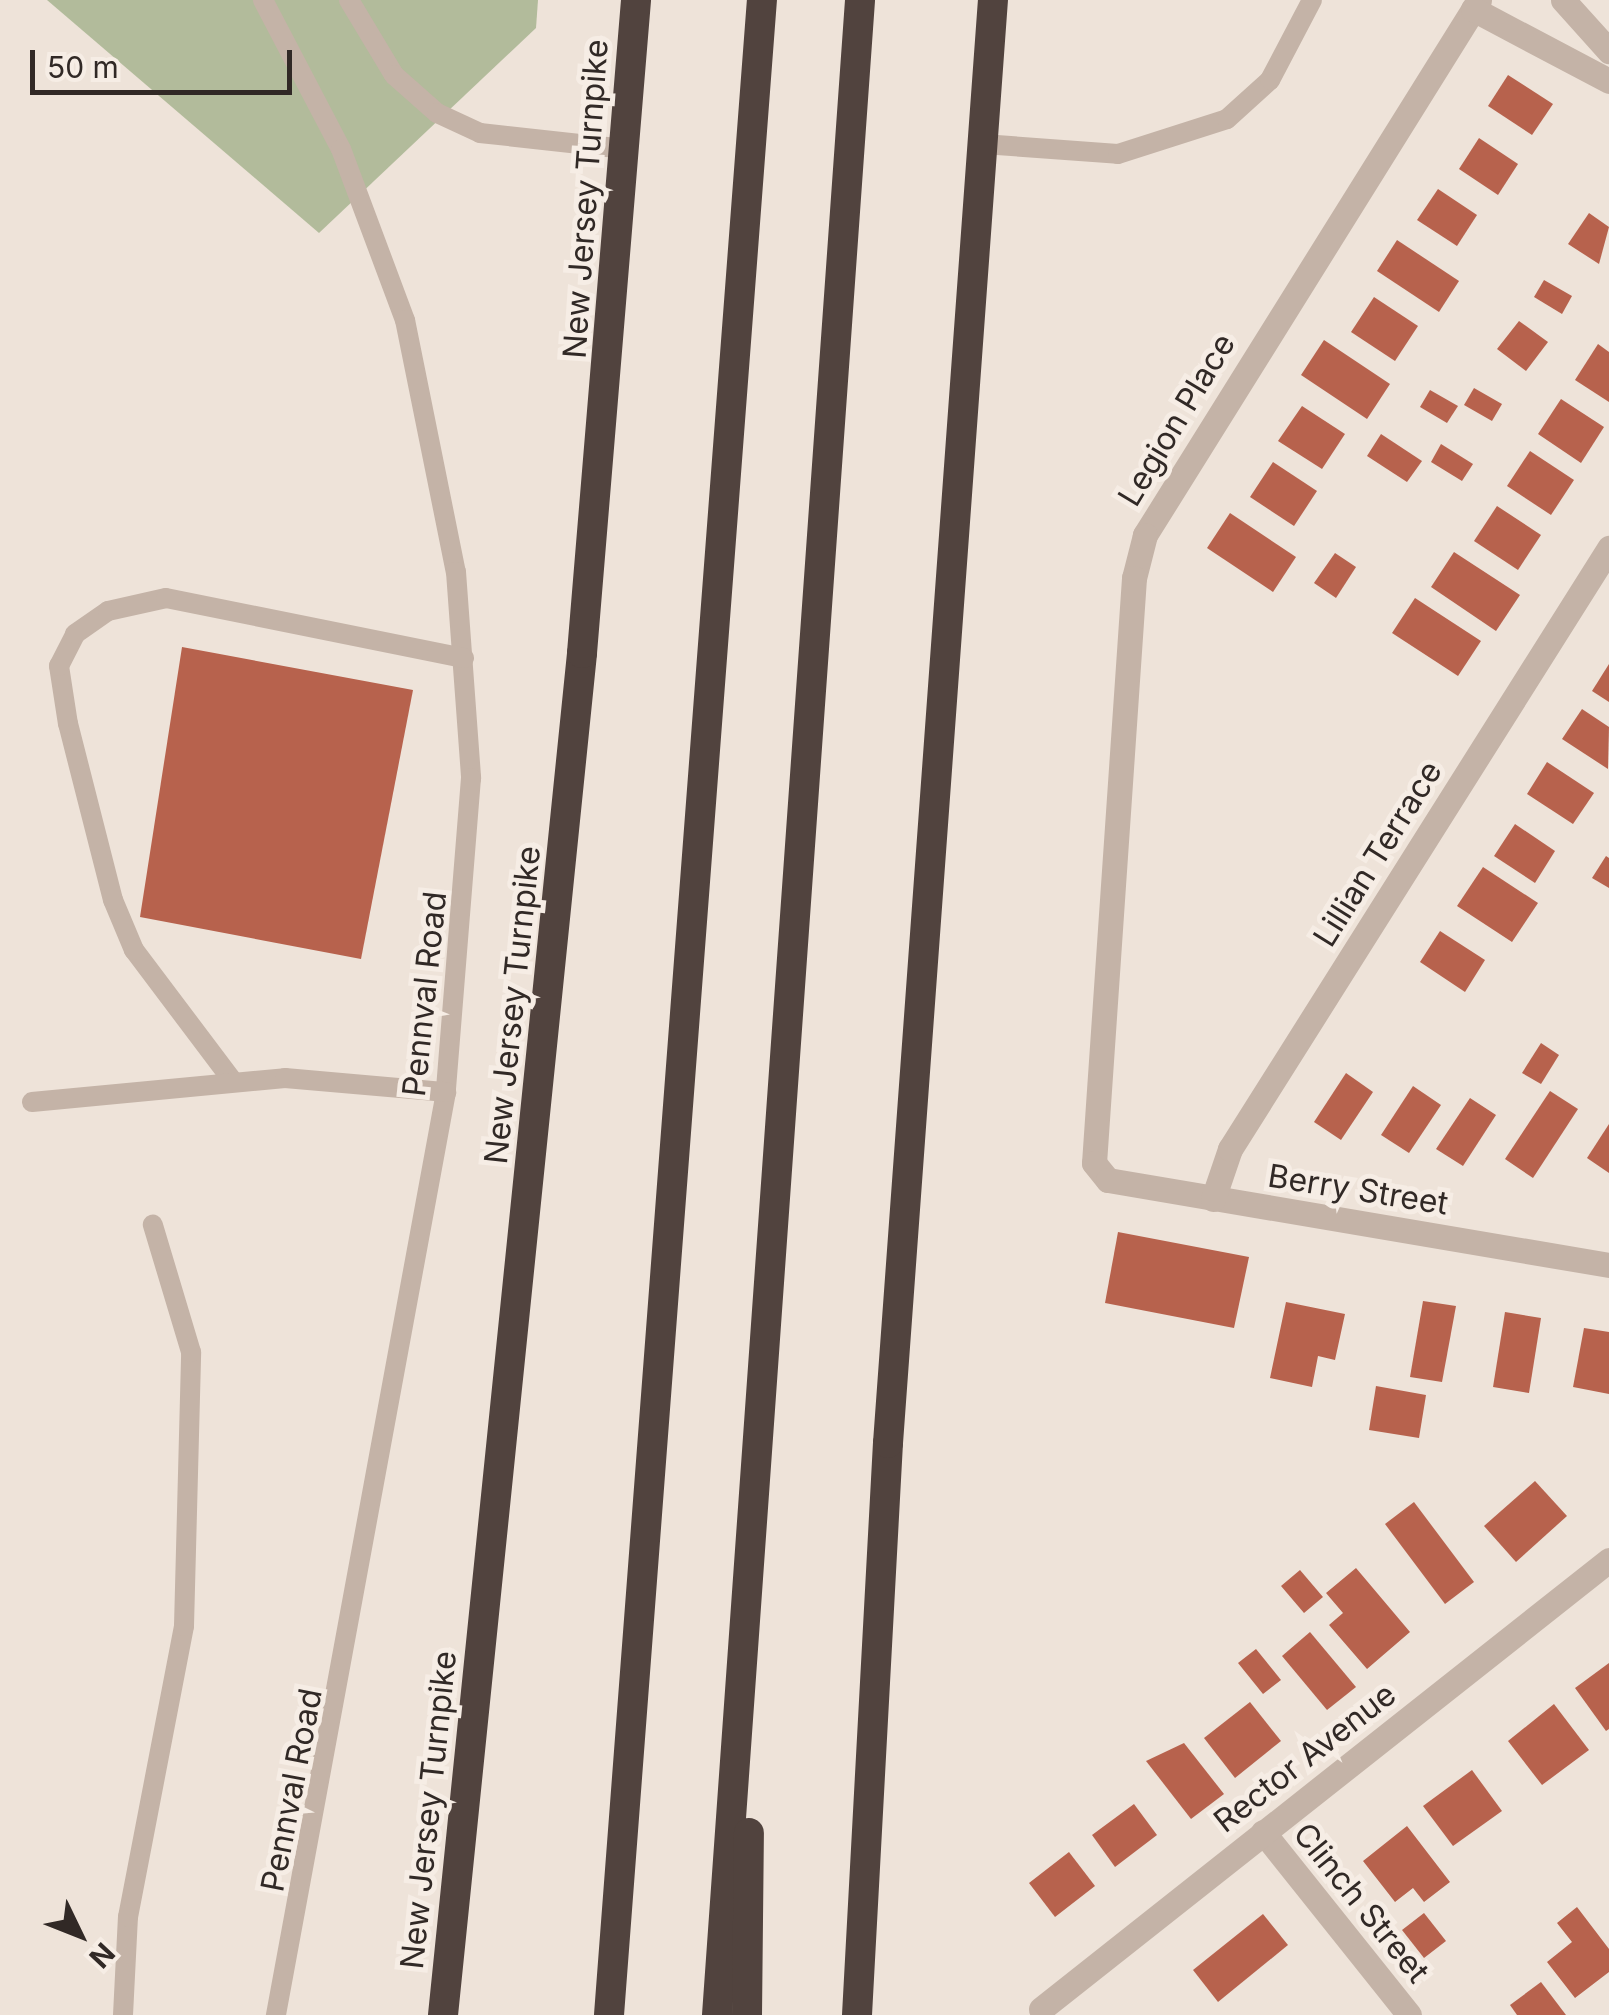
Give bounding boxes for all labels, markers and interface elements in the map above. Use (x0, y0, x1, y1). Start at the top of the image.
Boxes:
scale bar (35, 30, 298, 92)
street label: New Jersey Turnpike (556, 38, 616, 360)
text: 50 m (47, 49, 119, 85)
street label: Legion Place (1111, 327, 1243, 513)
street label: Lillian Terrace (1306, 754, 1450, 954)
street label: New Jersey Turnpike (477, 844, 549, 1166)
street label: Pennval Road (395, 890, 455, 1098)
street label: Berry Street (1265, 1157, 1451, 1223)
street label: New Jersey Turnpike (393, 1649, 465, 1971)
street label: Rector Avenue (1207, 1675, 1403, 1841)
street label: Pennval Road (253, 1685, 331, 1895)
street label: Clinch Street (1285, 1815, 1437, 1991)
north arrow (30, 1885, 130, 1985)
text: N (82, 1936, 122, 1975)

